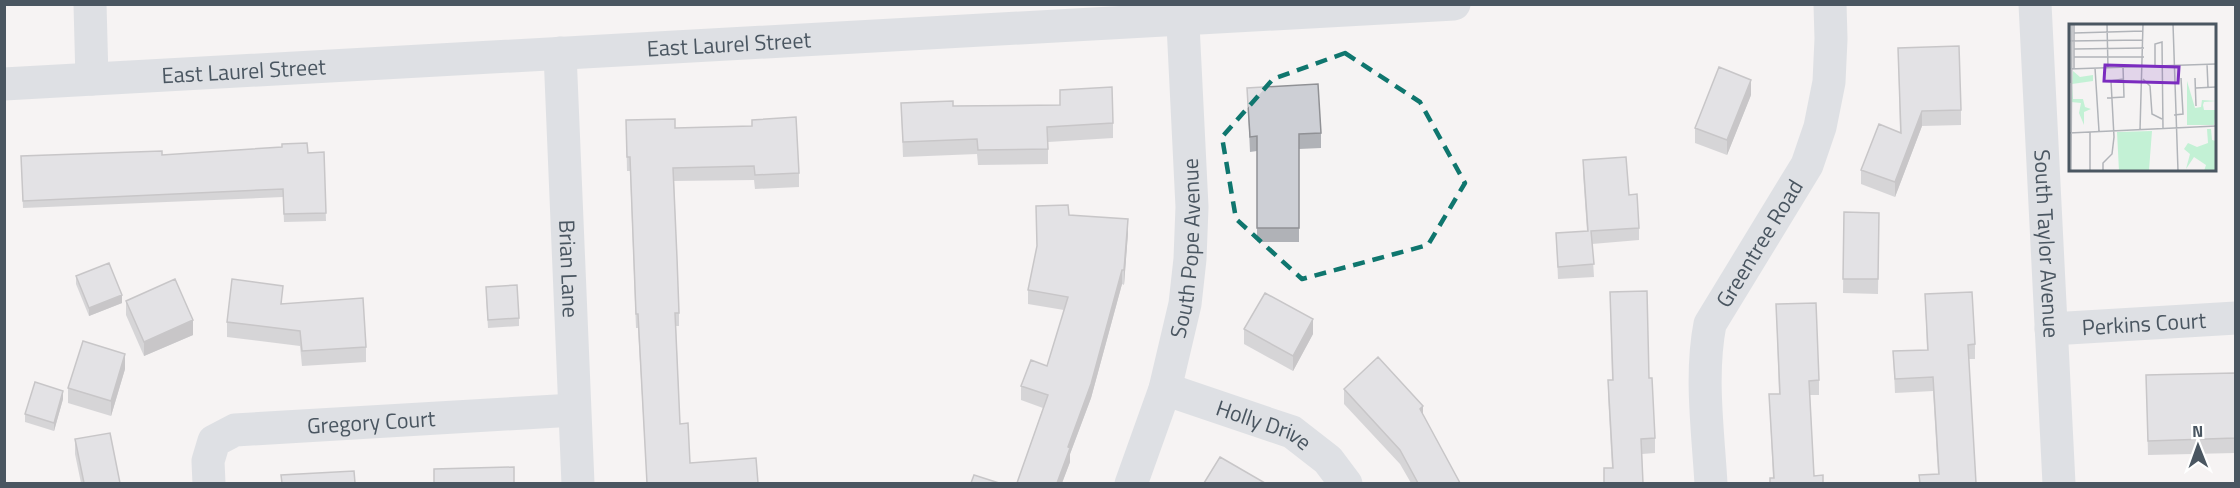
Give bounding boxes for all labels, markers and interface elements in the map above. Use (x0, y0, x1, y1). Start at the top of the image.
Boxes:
street label: East Laurel Street (646, 22, 812, 66)
inset map (2069, 24, 2216, 171)
street label: East Laurel Street (161, 49, 327, 92)
street label: South Taylor Avenue (2025, 149, 2069, 339)
street label: South Pope Avenue (1161, 157, 1209, 342)
street label: Greentree Road (1707, 173, 1811, 314)
street label: Brian Lane (550, 219, 588, 319)
street label: Perkins Court (2081, 303, 2207, 344)
street label: Holly Drive (1212, 391, 1319, 458)
street label: Gregory Court (306, 401, 437, 443)
north arrow (2168, 416, 2228, 476)
text: N (2192, 419, 2203, 443)

